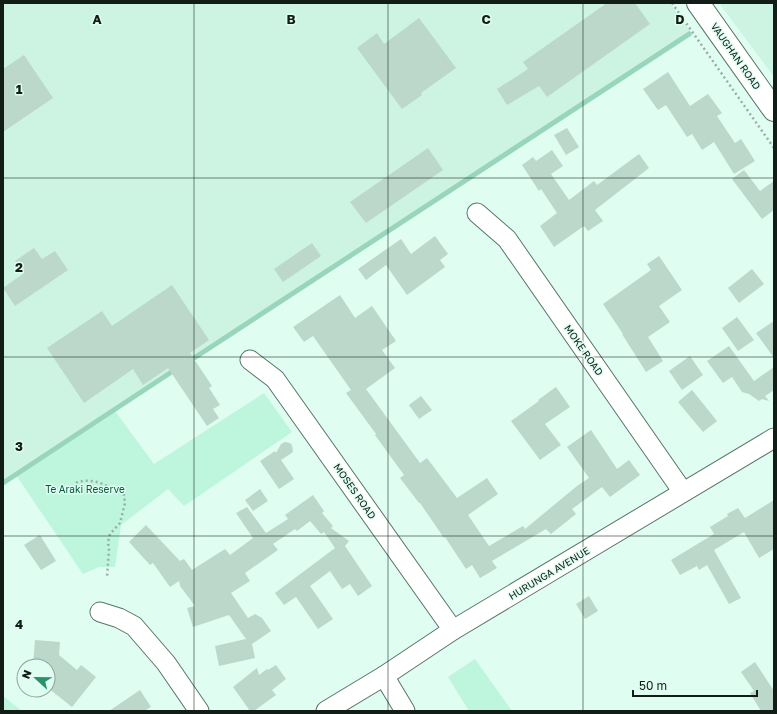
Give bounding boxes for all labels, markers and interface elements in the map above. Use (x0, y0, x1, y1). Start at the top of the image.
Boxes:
text: A (92, 11, 102, 27)
text: B (286, 11, 296, 27)
text: C (481, 11, 491, 27)
text: D (675, 11, 685, 27)
street label: VAUGHAN ROAD (709, 20, 763, 92)
text: 1 (16, 81, 23, 97)
text: 2 (15, 259, 23, 275)
street label: MOKE ROAD (562, 322, 606, 378)
text: 3 (15, 438, 23, 454)
street label: MOSES ROAD (331, 461, 379, 521)
park label: Te Araki Reserve (45, 483, 125, 495)
street label: HURUNGA AVENUE (506, 544, 592, 602)
text: 4 (15, 616, 23, 632)
north arrow (16, 658, 56, 698)
text: N (19, 668, 34, 680)
scale bar (633, 672, 757, 698)
text: 50 m (639, 678, 667, 693)

